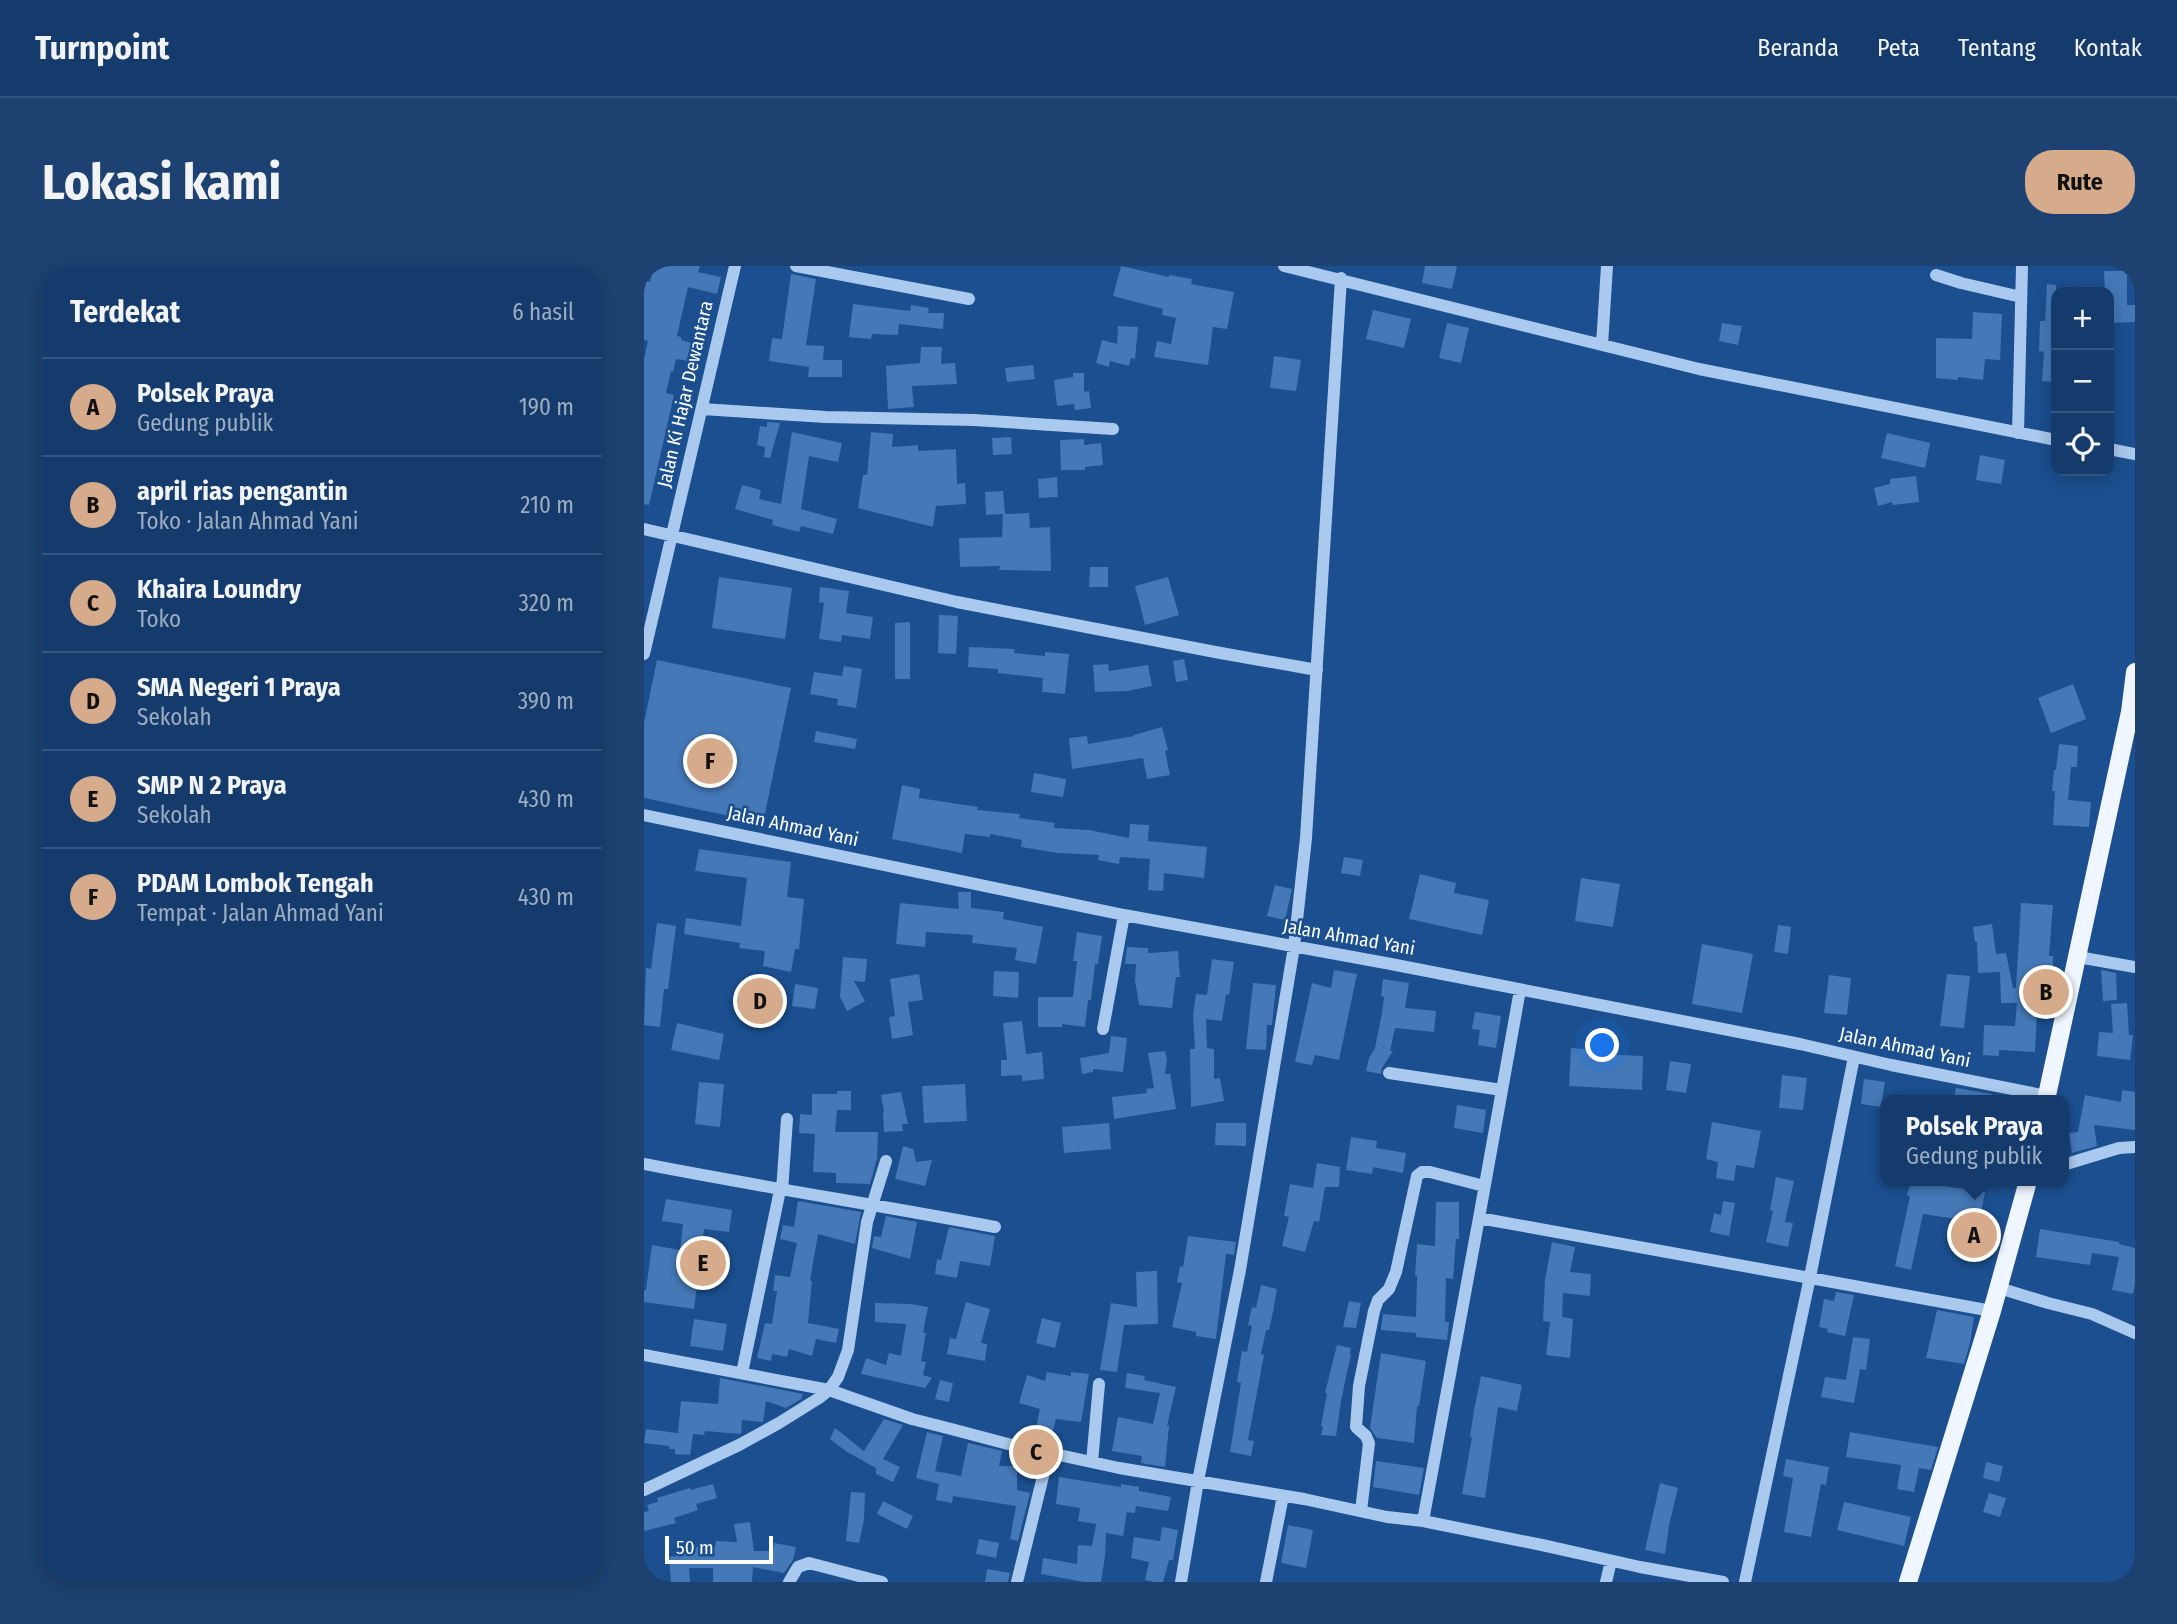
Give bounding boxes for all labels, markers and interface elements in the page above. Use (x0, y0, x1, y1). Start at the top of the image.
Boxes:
text: Turnpoint (35, 28, 169, 68)
text: Beranda (1757, 34, 1839, 62)
text: Peta (1877, 34, 1920, 62)
text: Tentang (1958, 34, 2036, 62)
text: Kontak (2074, 34, 2142, 62)
button: Rute (2025, 150, 2135, 214)
text: Lokasi kami (42, 153, 281, 212)
map controls (2051, 287, 2114, 476)
button: + (2051, 287, 2114, 350)
text: Terdekat (70, 294, 180, 330)
text: 6 hasil (512, 298, 574, 326)
street label: Jalan Ki Hajar Dewantara (652, 298, 718, 490)
button: − (2051, 350, 2114, 413)
text: Polsek Praya (137, 378, 274, 409)
text: A (87, 393, 99, 421)
text: 190 m (519, 393, 574, 421)
text: Gedung publik (137, 409, 273, 437)
button: locate (2051, 413, 2114, 476)
text: april rias pengantin (137, 476, 348, 507)
text: B (87, 491, 99, 519)
text: 210 m (520, 491, 574, 519)
text: Toko · Jalan Ahmad Yani (137, 507, 359, 535)
text: Khaira Loundry (137, 574, 301, 605)
text: C (87, 589, 99, 617)
text: 320 m (519, 589, 574, 617)
text: Toko (137, 605, 181, 633)
text: SMA Negeri 1 Praya (137, 672, 341, 703)
text: D (86, 687, 100, 715)
text: 390 m (518, 687, 574, 715)
text: Sekolah (137, 703, 212, 731)
pin: F (687, 735, 733, 787)
text: SMP N 2 Praya (137, 770, 287, 801)
text: E (88, 785, 98, 813)
text: 430 m (518, 785, 574, 813)
text: Sekolah (137, 801, 212, 829)
street label: Jalan Ahmad Yani (725, 801, 861, 851)
text: PDAM Lombok Tengah (137, 868, 374, 899)
text: F (88, 883, 98, 911)
text: 430 m (518, 883, 574, 911)
text: Tempat · Jalan Ahmad Yani (137, 899, 384, 927)
street label: Jalan Ahmad Yani (1281, 914, 1417, 960)
pin: B (2023, 966, 2069, 1018)
pin: D (737, 975, 783, 1027)
street label: Jalan Ahmad Yani (1837, 1022, 1973, 1072)
your location (1585, 1028, 1619, 1062)
popup (1880, 1095, 2069, 1186)
text: Polsek Praya (1906, 1111, 2043, 1142)
text: Gedung publik (1906, 1142, 2042, 1170)
pin: A (1951, 1209, 1997, 1261)
pin: E (680, 1237, 726, 1289)
pin: C (1013, 1426, 1059, 1478)
scale bar (665, 1533, 774, 1565)
text: 50 m (676, 1536, 714, 1559)

